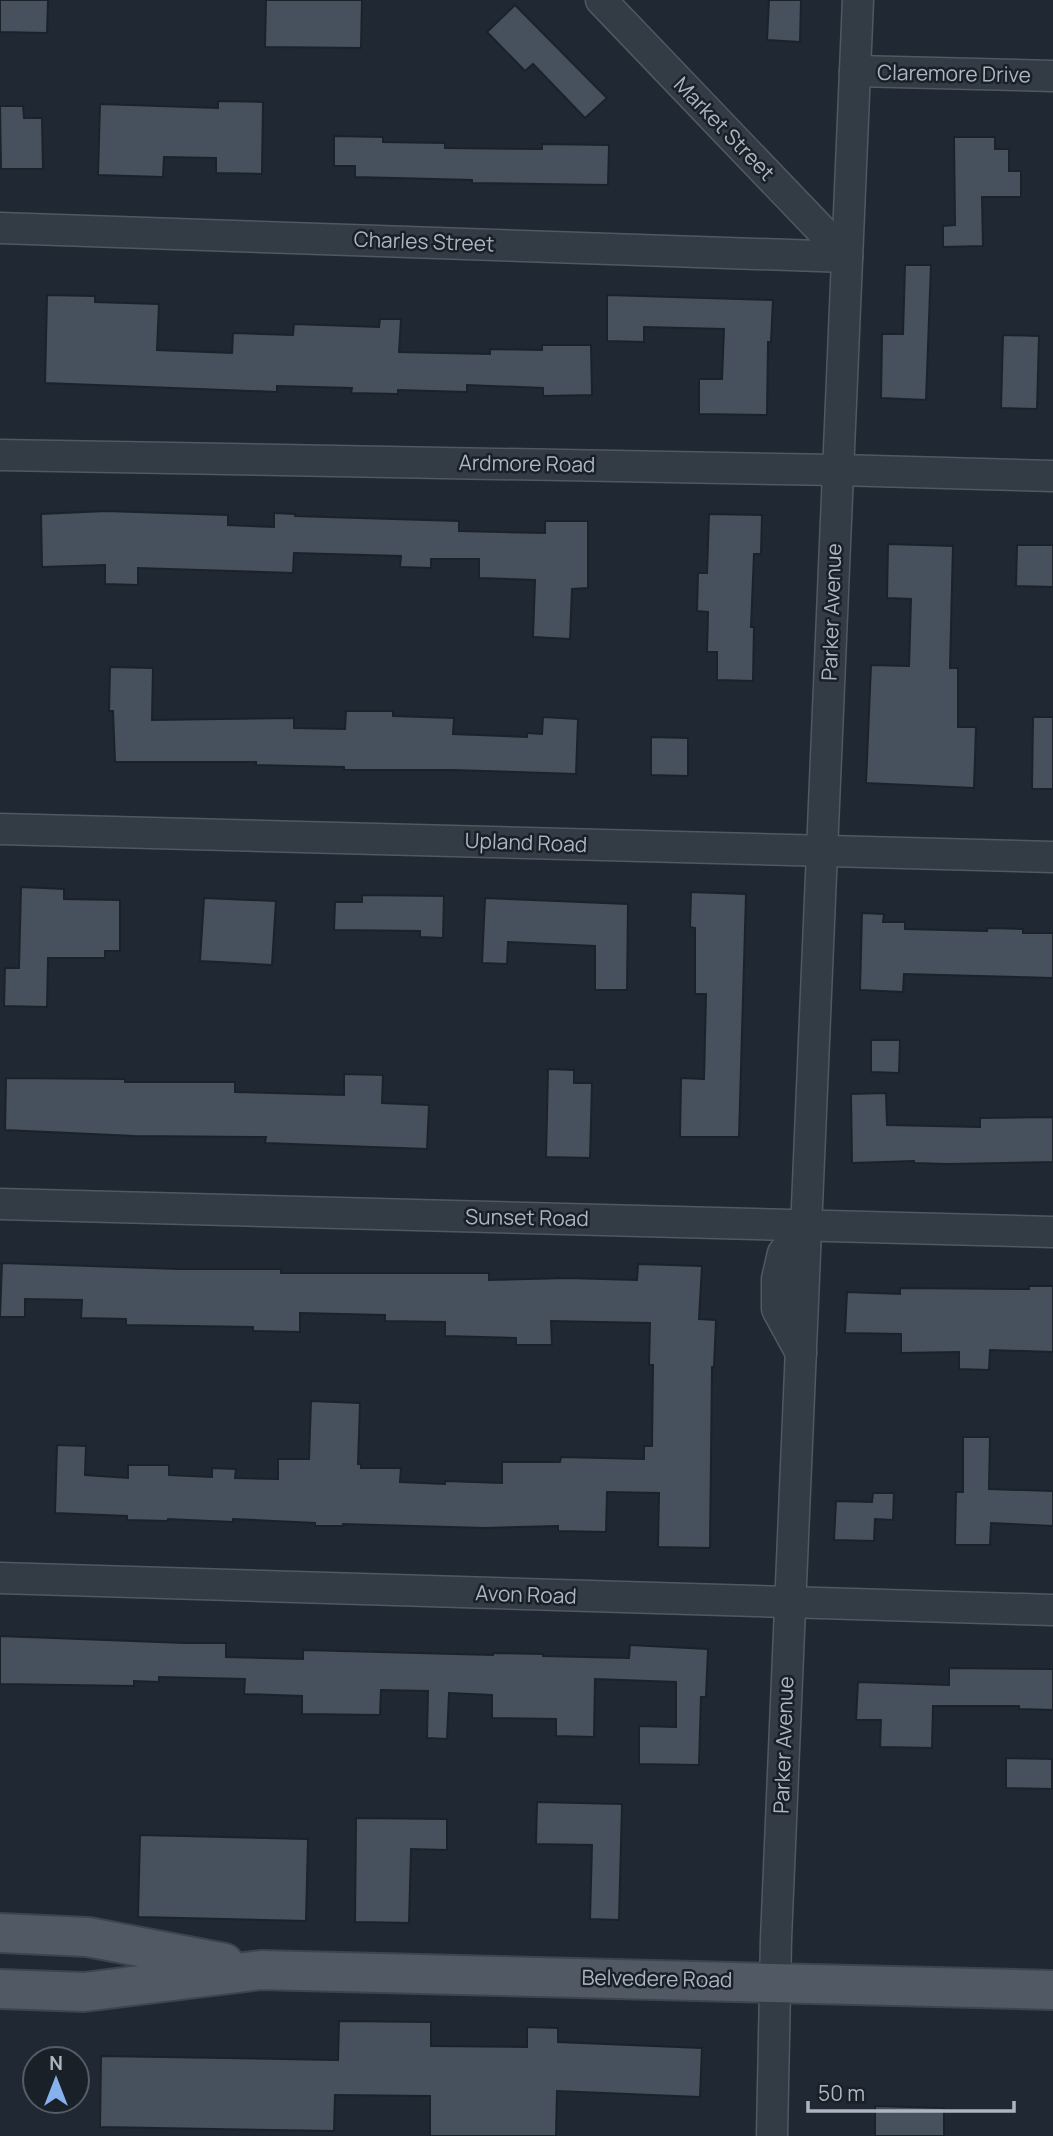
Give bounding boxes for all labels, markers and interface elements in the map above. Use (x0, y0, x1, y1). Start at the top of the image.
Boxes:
street label: Claremore Drive (877, 58, 1031, 88)
street label: Market Street (668, 71, 781, 186)
street label: Charles Street (353, 225, 495, 257)
street label: Ardmore Road (458, 448, 596, 478)
street label: Parker Avenue (815, 543, 847, 681)
street label: Upland Road (464, 826, 588, 858)
street label: Sunset Road (465, 1202, 589, 1232)
street label: Avon Road (475, 1578, 577, 1610)
street label: Parker Avenue (767, 1676, 799, 1814)
street label: Belvedere Road (581, 1963, 733, 1993)
north arrow (21, 2045, 91, 2115)
text: N (49, 2050, 63, 2076)
scale bar (808, 2070, 1014, 2114)
text: 50 m (818, 2079, 865, 2107)

